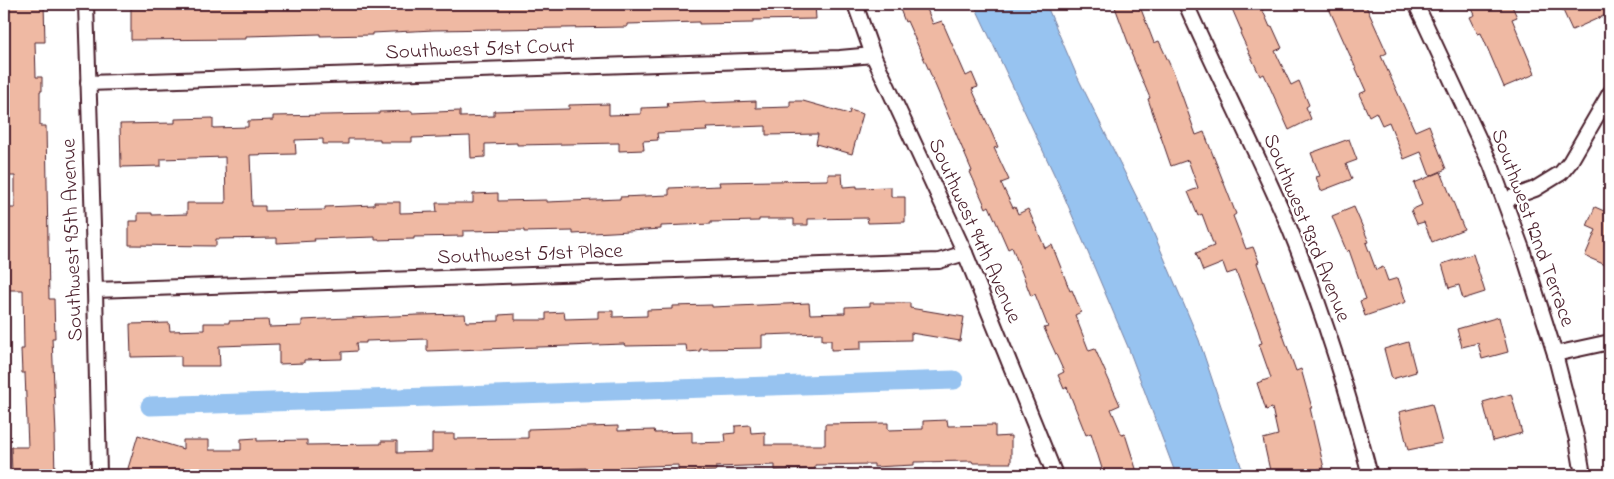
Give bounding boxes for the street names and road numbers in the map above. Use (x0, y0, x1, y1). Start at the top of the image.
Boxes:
street label: Southwest 51st Court (385, 32, 575, 68)
street label: Southwest 92nd Terrace (1482, 125, 1582, 332)
street label: Southwest 93rd Avenue (1254, 129, 1358, 327)
street label: Southwest 94th Avenue (920, 134, 1029, 329)
street label: Southwest 95th Avenue (54, 137, 92, 342)
street label: Southwest 51st Place (437, 237, 624, 273)

